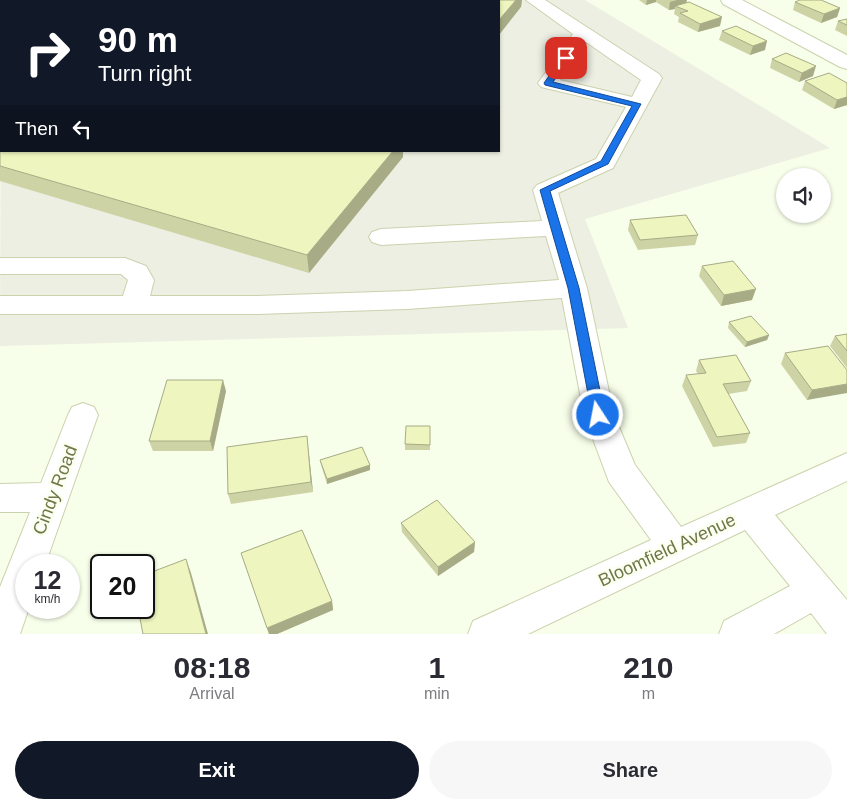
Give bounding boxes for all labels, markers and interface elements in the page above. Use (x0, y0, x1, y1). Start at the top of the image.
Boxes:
icon: right (15, 20, 80, 85)
text: 90 m (98, 20, 178, 59)
pin (545, 37, 587, 79)
icon: arrive (552, 44, 580, 72)
text: Turn right (98, 61, 191, 86)
icon: left (68, 115, 96, 143)
text: Then (15, 118, 58, 139)
map controls (776, 168, 831, 223)
button: sound (776, 168, 831, 223)
position arrow (571, 388, 623, 440)
street label: Cindy Road (29, 443, 81, 537)
street label: Bloomfield Avenue (595, 509, 739, 591)
speed limit sign: 20 (90, 554, 155, 619)
text: 12 (34, 566, 61, 594)
text: km/h (34, 592, 61, 606)
text: 08:18 (174, 651, 250, 684)
text: 1 (428, 651, 445, 684)
text: 210 (623, 651, 673, 684)
text: Arrival (189, 685, 235, 702)
text: min (424, 685, 450, 702)
text: m (642, 685, 655, 702)
button: Exit (15, 741, 419, 799)
button: Share (429, 741, 832, 799)

